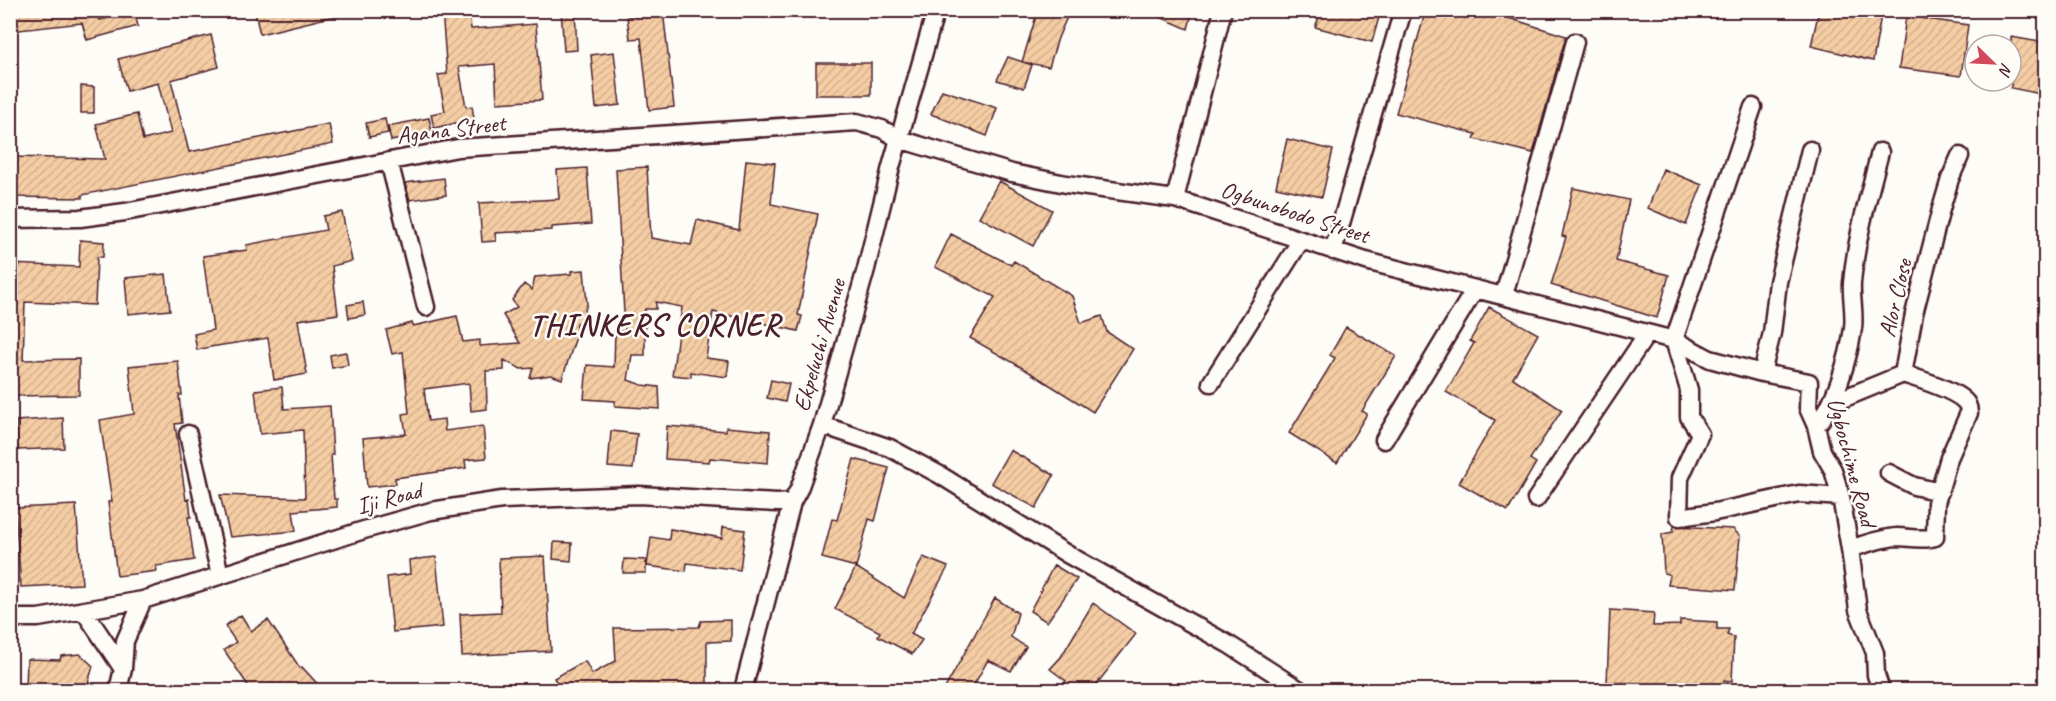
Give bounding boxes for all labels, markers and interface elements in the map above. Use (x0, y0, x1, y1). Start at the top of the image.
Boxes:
north arrow (1963, 33, 2023, 93)
text: N (1993, 60, 2017, 80)
street label: Agana Street (395, 107, 509, 151)
street label: Ogbunobodo Street (1217, 174, 1375, 251)
street label: Alor Close (1872, 254, 1919, 340)
street label: Ekpeluchi Avenue (786, 273, 853, 415)
district label: THINKERS CORNER (529, 306, 784, 344)
street label: Ugbochime Road (1820, 394, 1885, 533)
street label: Iji Road (353, 474, 428, 521)

